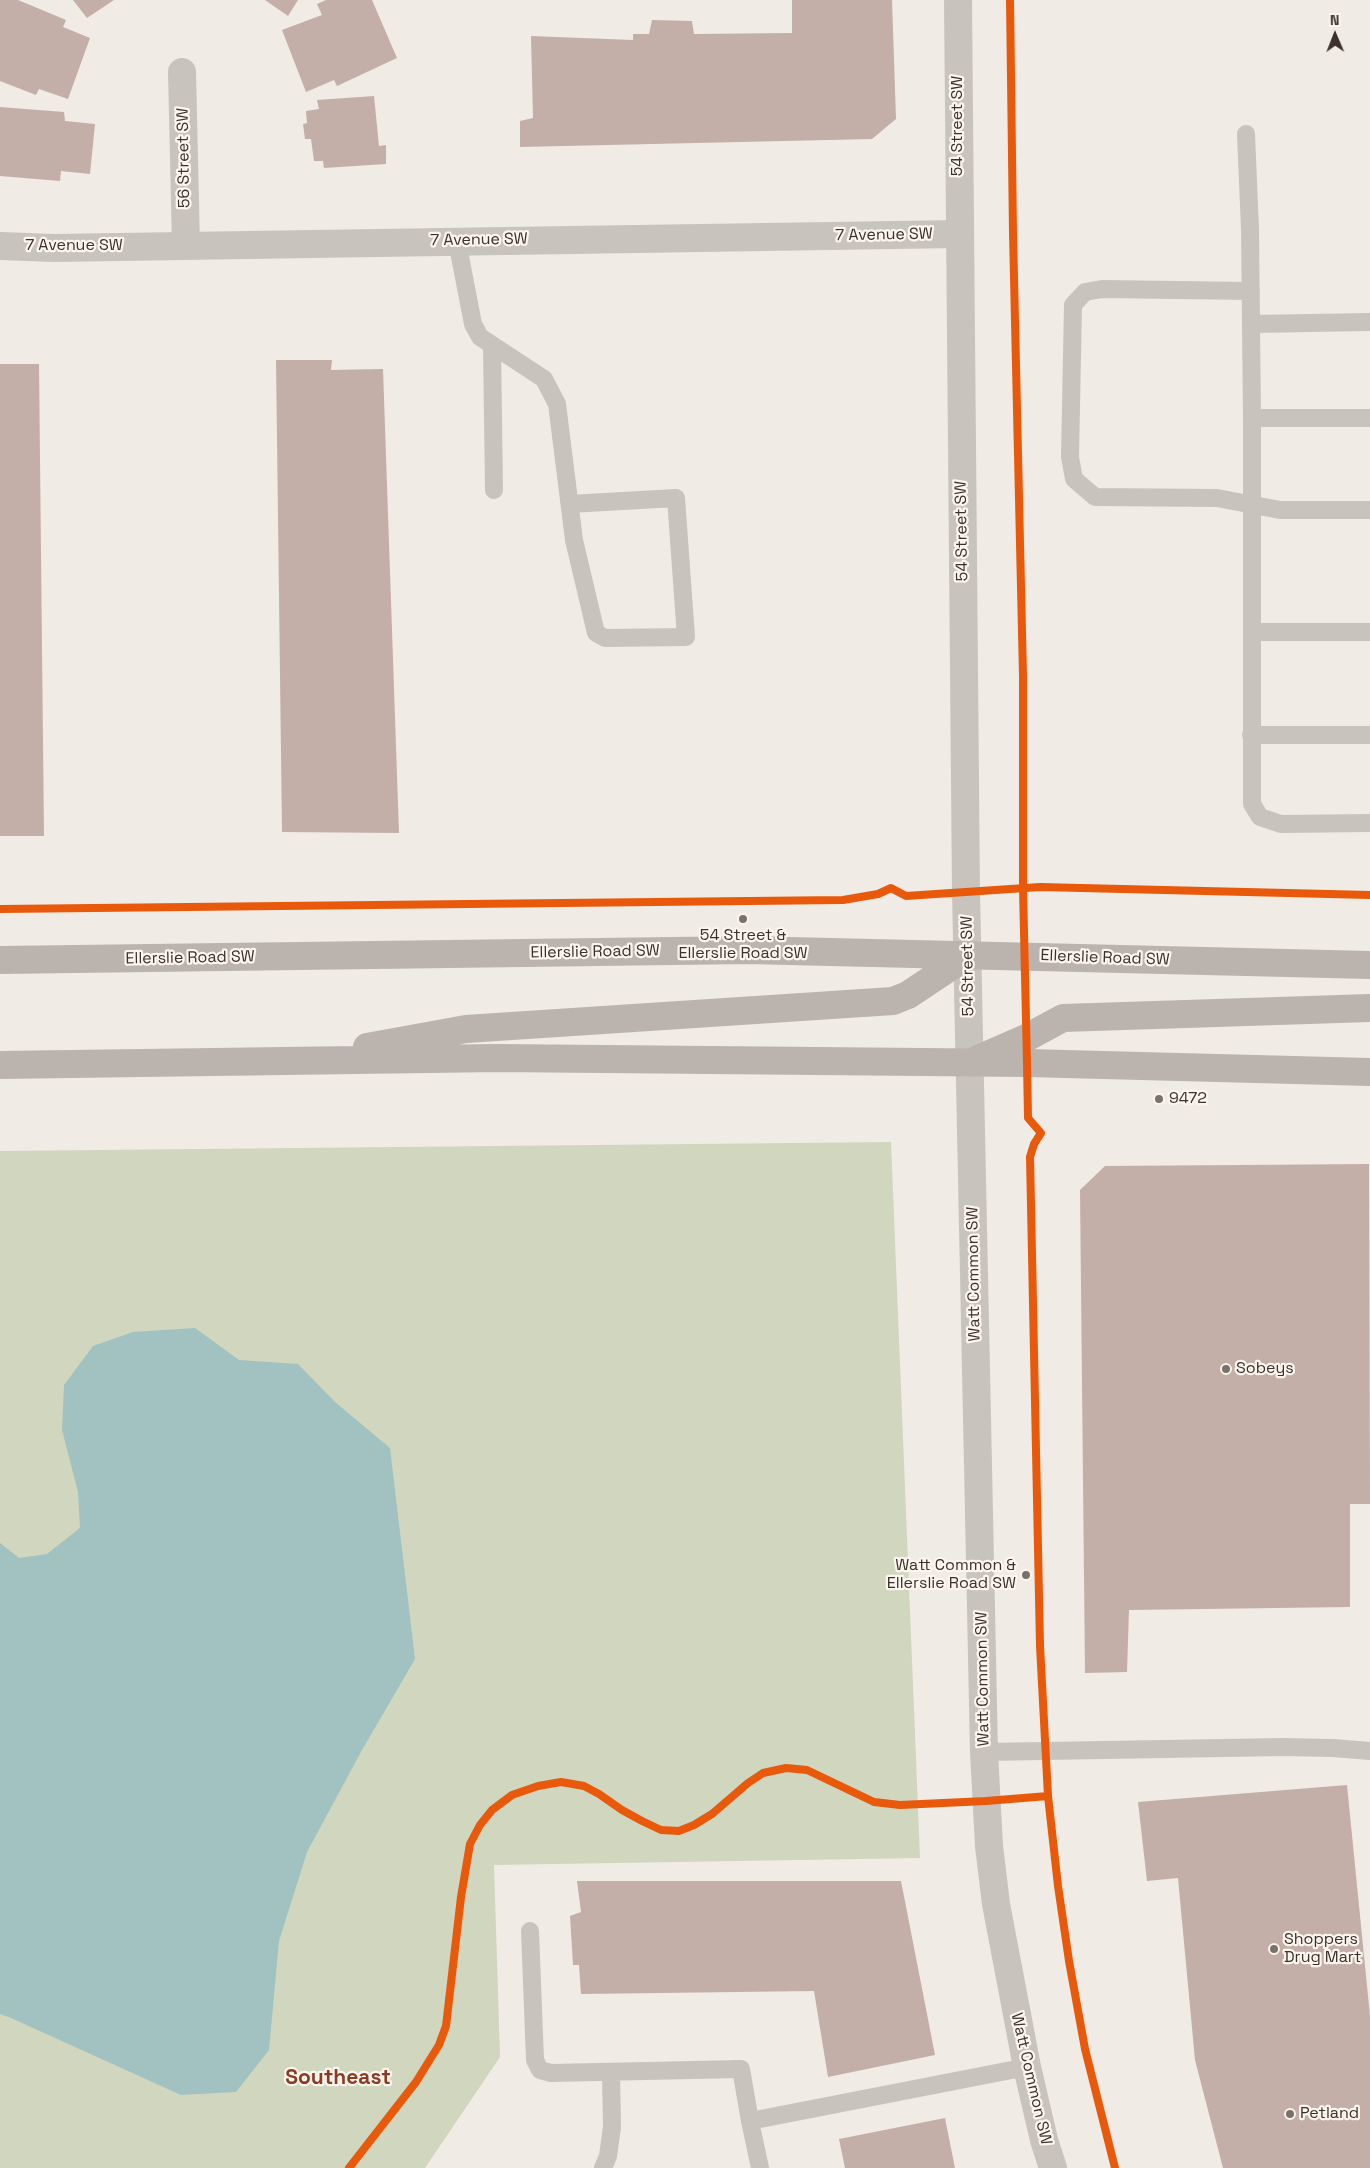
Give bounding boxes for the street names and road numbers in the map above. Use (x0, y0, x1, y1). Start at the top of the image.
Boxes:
street label: 54 Street SW (948, 76, 968, 176)
street label: 56 Street SW (174, 108, 194, 208)
street label: 7 Avenue SW (835, 225, 933, 245)
street label: 7 Avenue SW (430, 230, 528, 250)
street label: 7 Avenue SW (25, 236, 123, 256)
street label: 54 Street SW (952, 481, 972, 581)
street label: 54 Street SW (958, 916, 978, 1016)
street label: Ellerslie Road SW (530, 941, 660, 963)
street label: Ellerslie Road SW (1040, 946, 1170, 970)
street label: Ellerslie Road SW (125, 947, 255, 969)
street label: Watt Common SW (963, 1206, 985, 1342)
street label: Watt Common SW (972, 1611, 994, 1747)
street label: Watt Common SW (1006, 2011, 1056, 2147)

